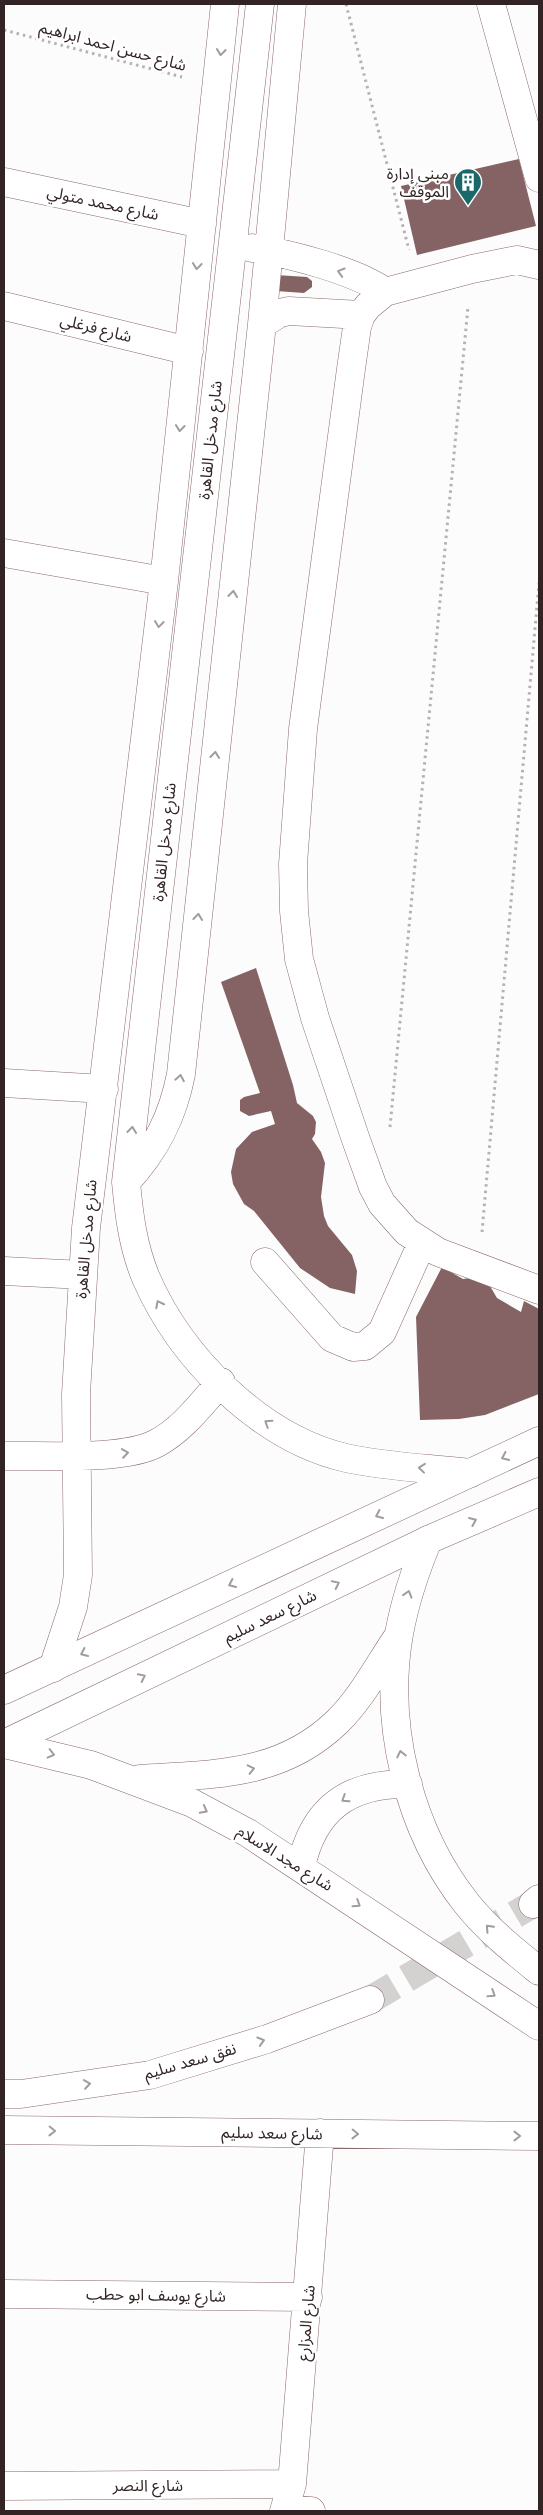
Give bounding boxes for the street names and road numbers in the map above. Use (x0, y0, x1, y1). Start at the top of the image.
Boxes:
street label: شارع حسن احمد ابراهيم (37, 16, 189, 78)
street label: شارع محمد متولي (45, 181, 161, 227)
street label: شارع فرغلي (58, 309, 134, 349)
street label: شارع مدخل القاهرة (193, 380, 229, 501)
street label: شارع مدخل القاهرة (147, 782, 183, 903)
street label: شارع مدخل القاهرة (70, 1179, 104, 1300)
street label: شارع سعد سليم (220, 1584, 321, 1649)
street label: شارع مجد الاسلام (232, 1820, 337, 1898)
street label: نفق سعد سليم (141, 2038, 239, 2086)
street label: شارع سعد سليم (221, 2122, 323, 2146)
street label: شارع يوسف ابو حطب (86, 2283, 226, 2309)
street label: شارع المزارع (292, 2284, 322, 2362)
street label: شارع النصر (112, 2475, 183, 2498)

